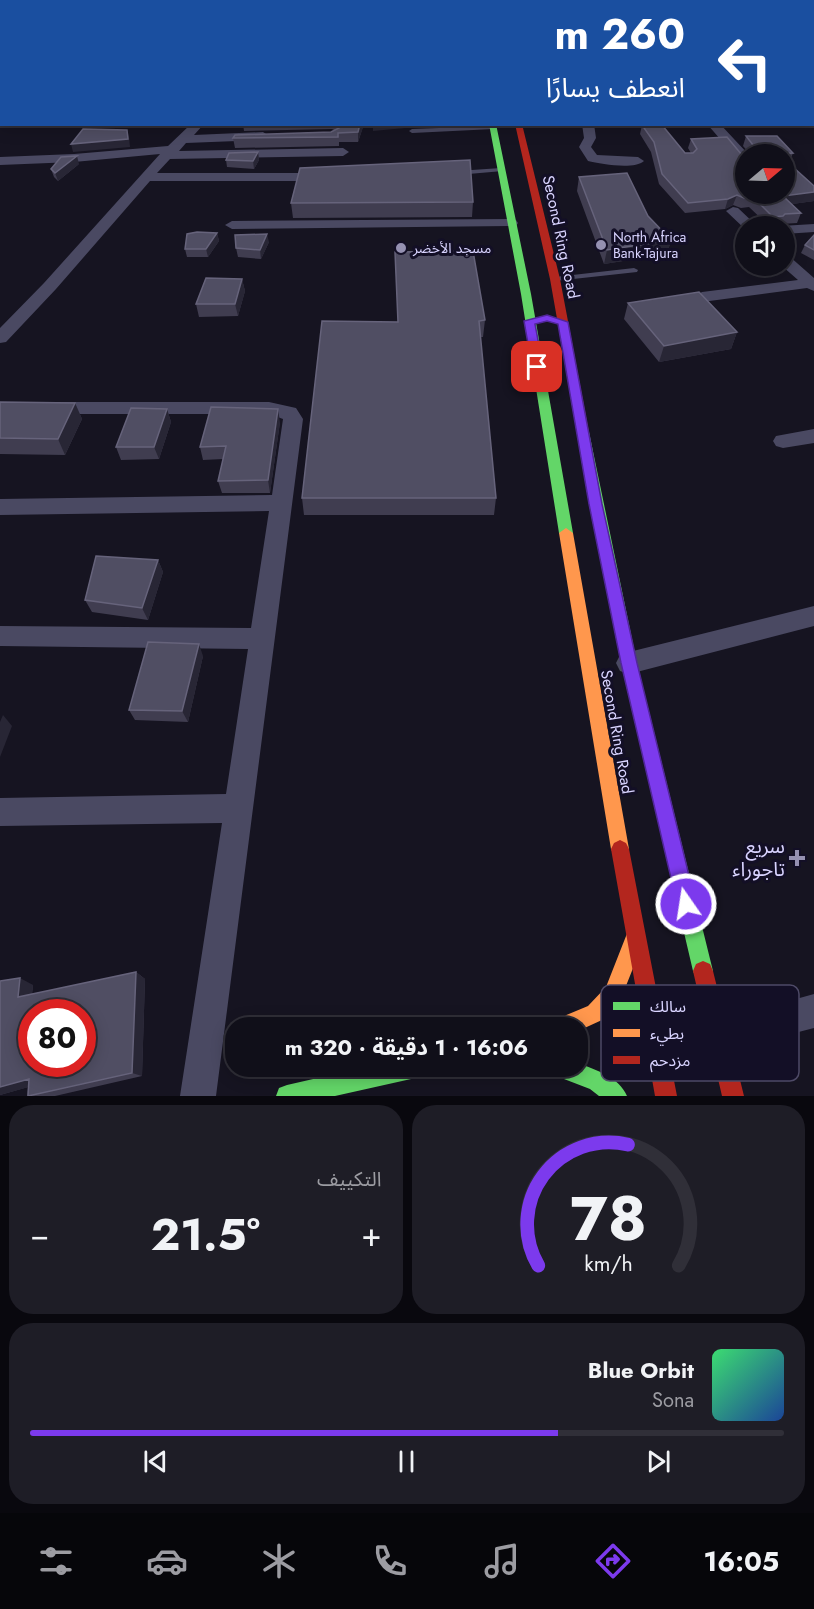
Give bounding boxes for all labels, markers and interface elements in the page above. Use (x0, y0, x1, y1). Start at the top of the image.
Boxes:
text: 260 m (554, 4, 685, 65)
icon: left (706, 24, 784, 102)
text: انعطف يسارًا (546, 68, 685, 107)
north arrow (735, 144, 795, 204)
map controls (735, 144, 795, 276)
street label: Second Ring Road (537, 173, 585, 301)
button: sound (735, 216, 795, 276)
place label: North Africa Bank-Tajura (613, 227, 686, 263)
place label: مسجد الأخضر (412, 238, 491, 258)
marker: North Africa Bank-Tajura (594, 238, 608, 252)
marker: مسجد الأخضر (394, 241, 408, 255)
pin (511, 341, 562, 392)
icon: arrive (520, 350, 553, 383)
street label: Second Ring Road (595, 668, 639, 796)
place label: سريع تاجوراء (732, 832, 785, 884)
marker: سريع تاجوراء (790, 851, 804, 865)
position arrow (654, 872, 718, 936)
legend (601, 985, 799, 1081)
text: سالك (650, 995, 686, 1018)
speed limit sign: 80 (18, 999, 96, 1077)
text: بطيء (650, 1022, 684, 1046)
text: 16:06 · 1 دقيقة · 320 m (285, 1031, 528, 1063)
text: مزدحم (650, 1049, 690, 1073)
text: التكييف (317, 1165, 382, 1194)
text: 78 (570, 1173, 647, 1263)
text: 21.5° (151, 1202, 260, 1267)
text: − (30, 1211, 49, 1258)
text: + (361, 1211, 382, 1258)
text: km/h (584, 1249, 632, 1280)
text: Blue Orbit (588, 1354, 694, 1386)
text: Sona (652, 1386, 694, 1415)
icon: previous (139, 1445, 172, 1478)
icon: pause (390, 1445, 423, 1478)
icon: next (642, 1445, 675, 1478)
icon: filters (35, 1540, 77, 1582)
icon: car (146, 1540, 188, 1582)
icon: climate (258, 1540, 300, 1582)
icon: phone (369, 1540, 411, 1582)
icon: music (481, 1540, 523, 1582)
icon: directions (592, 1540, 634, 1582)
text: 16:05 (703, 1542, 779, 1581)

